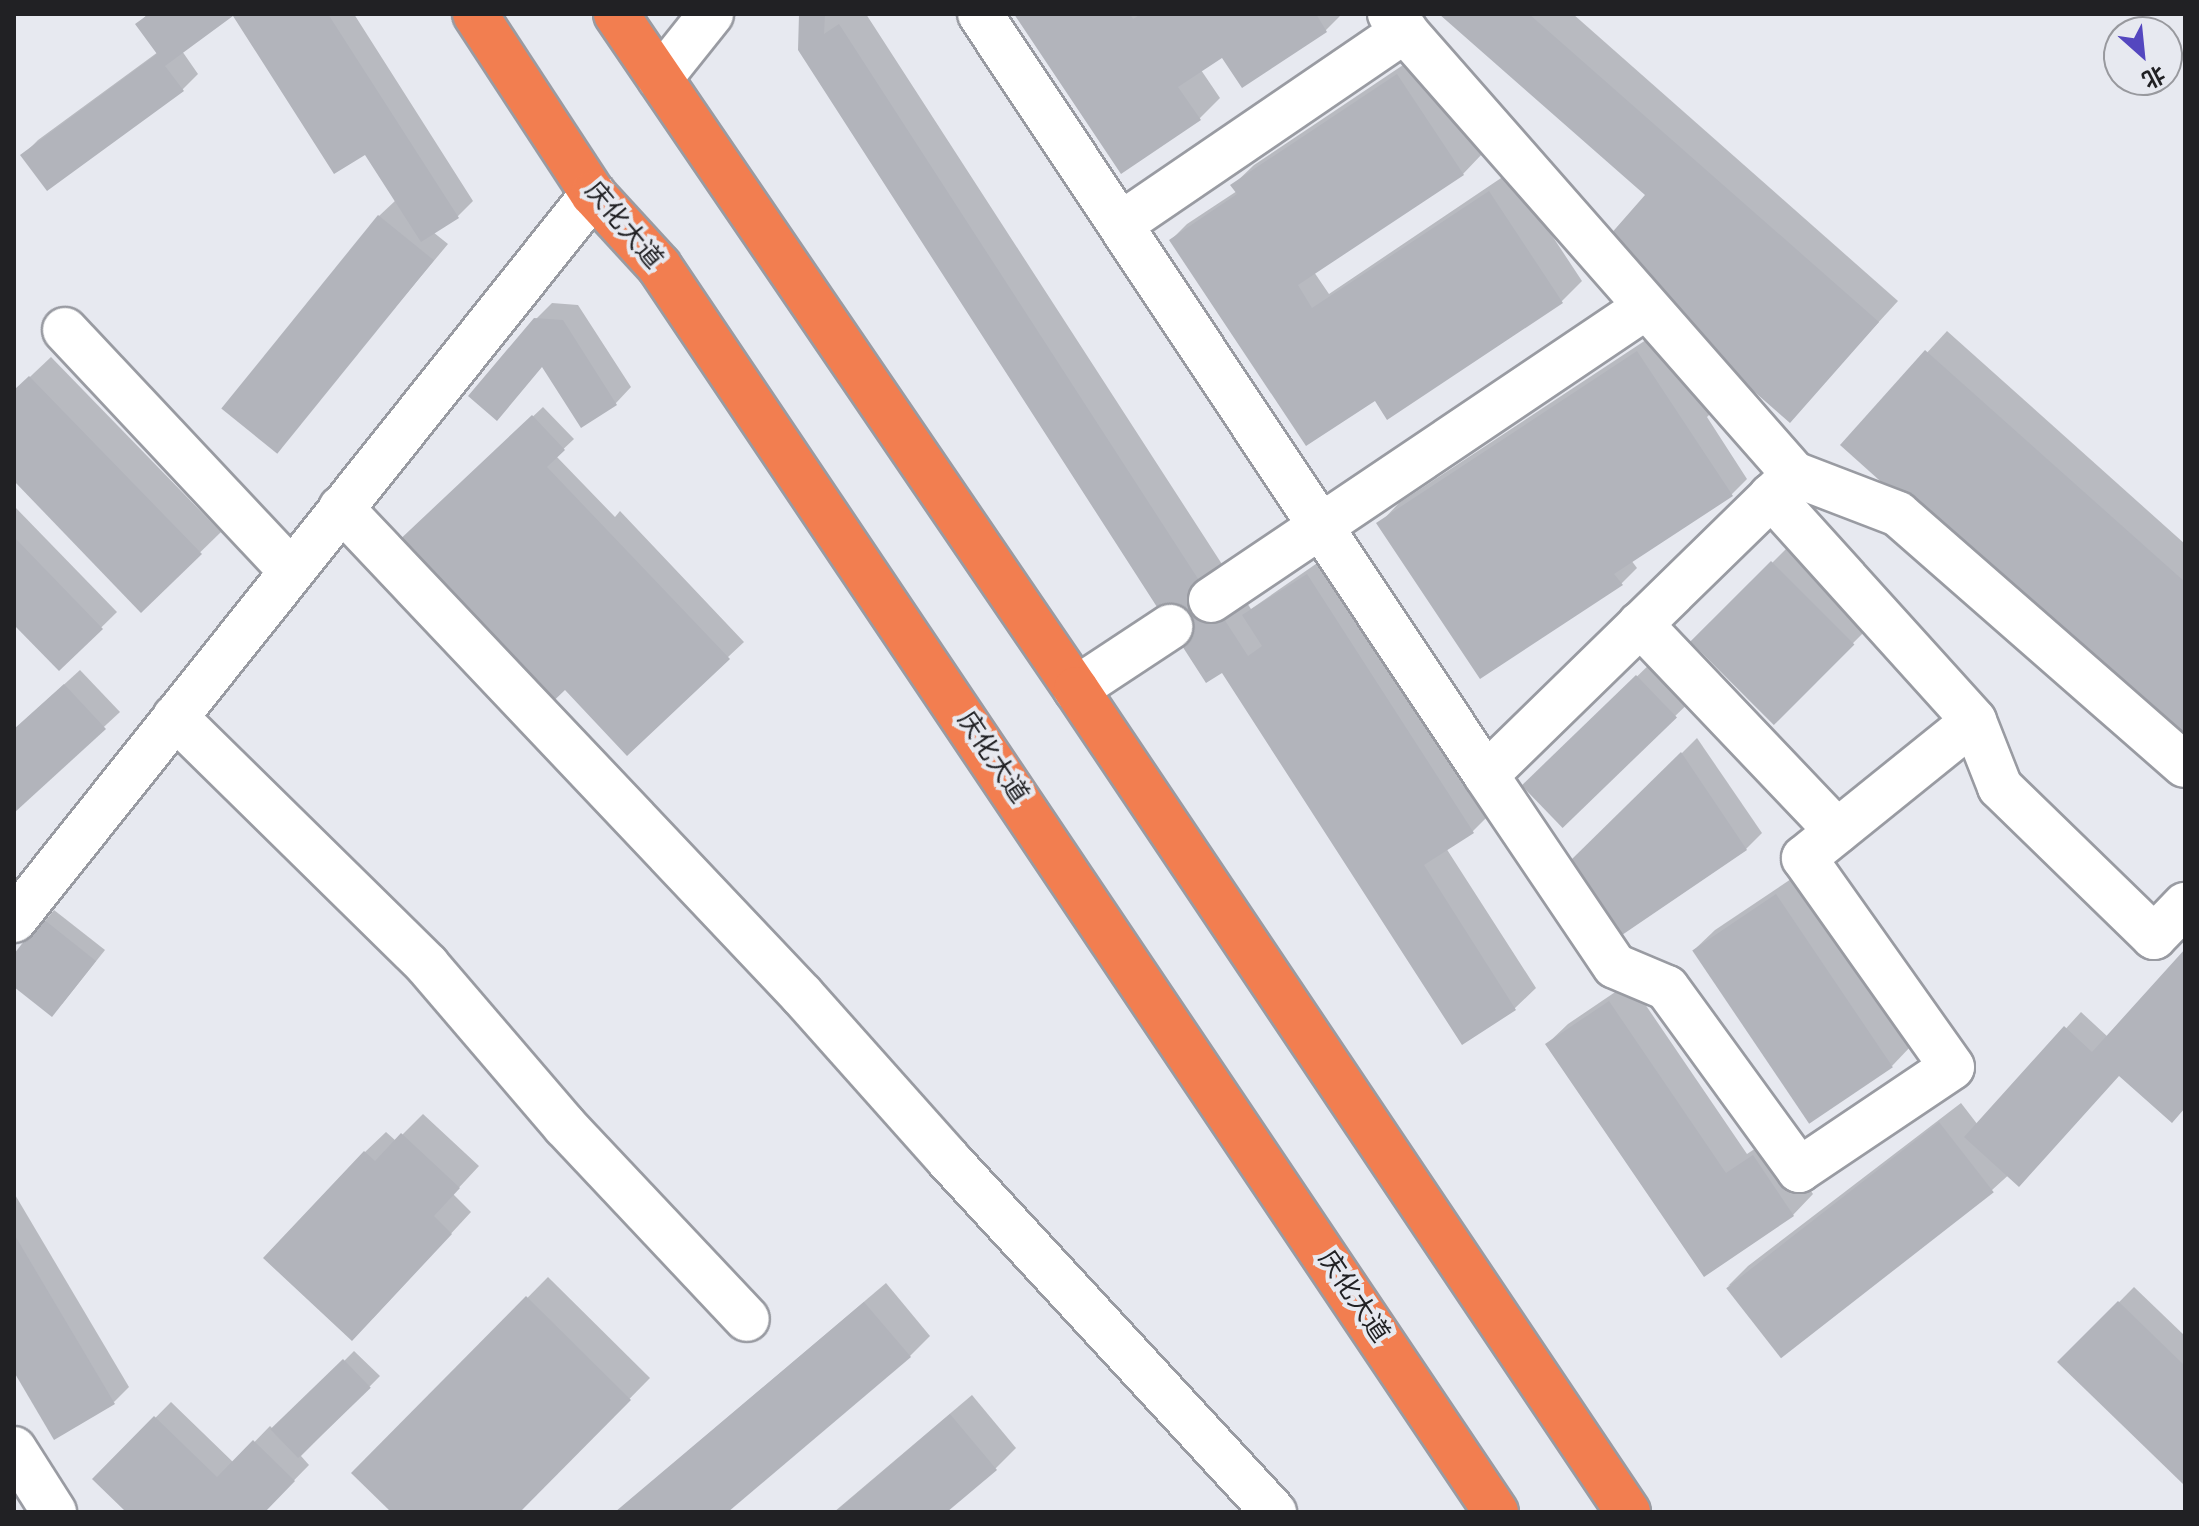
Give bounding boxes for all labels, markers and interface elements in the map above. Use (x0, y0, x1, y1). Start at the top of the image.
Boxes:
north arrow (2103, 16, 2183, 96)
text: 北 (2137, 59, 2169, 93)
street label: 庆化大道 (578, 176, 668, 276)
street label: 庆化大道 (950, 706, 1034, 810)
street label: 庆化大道 (1311, 1245, 1395, 1349)

